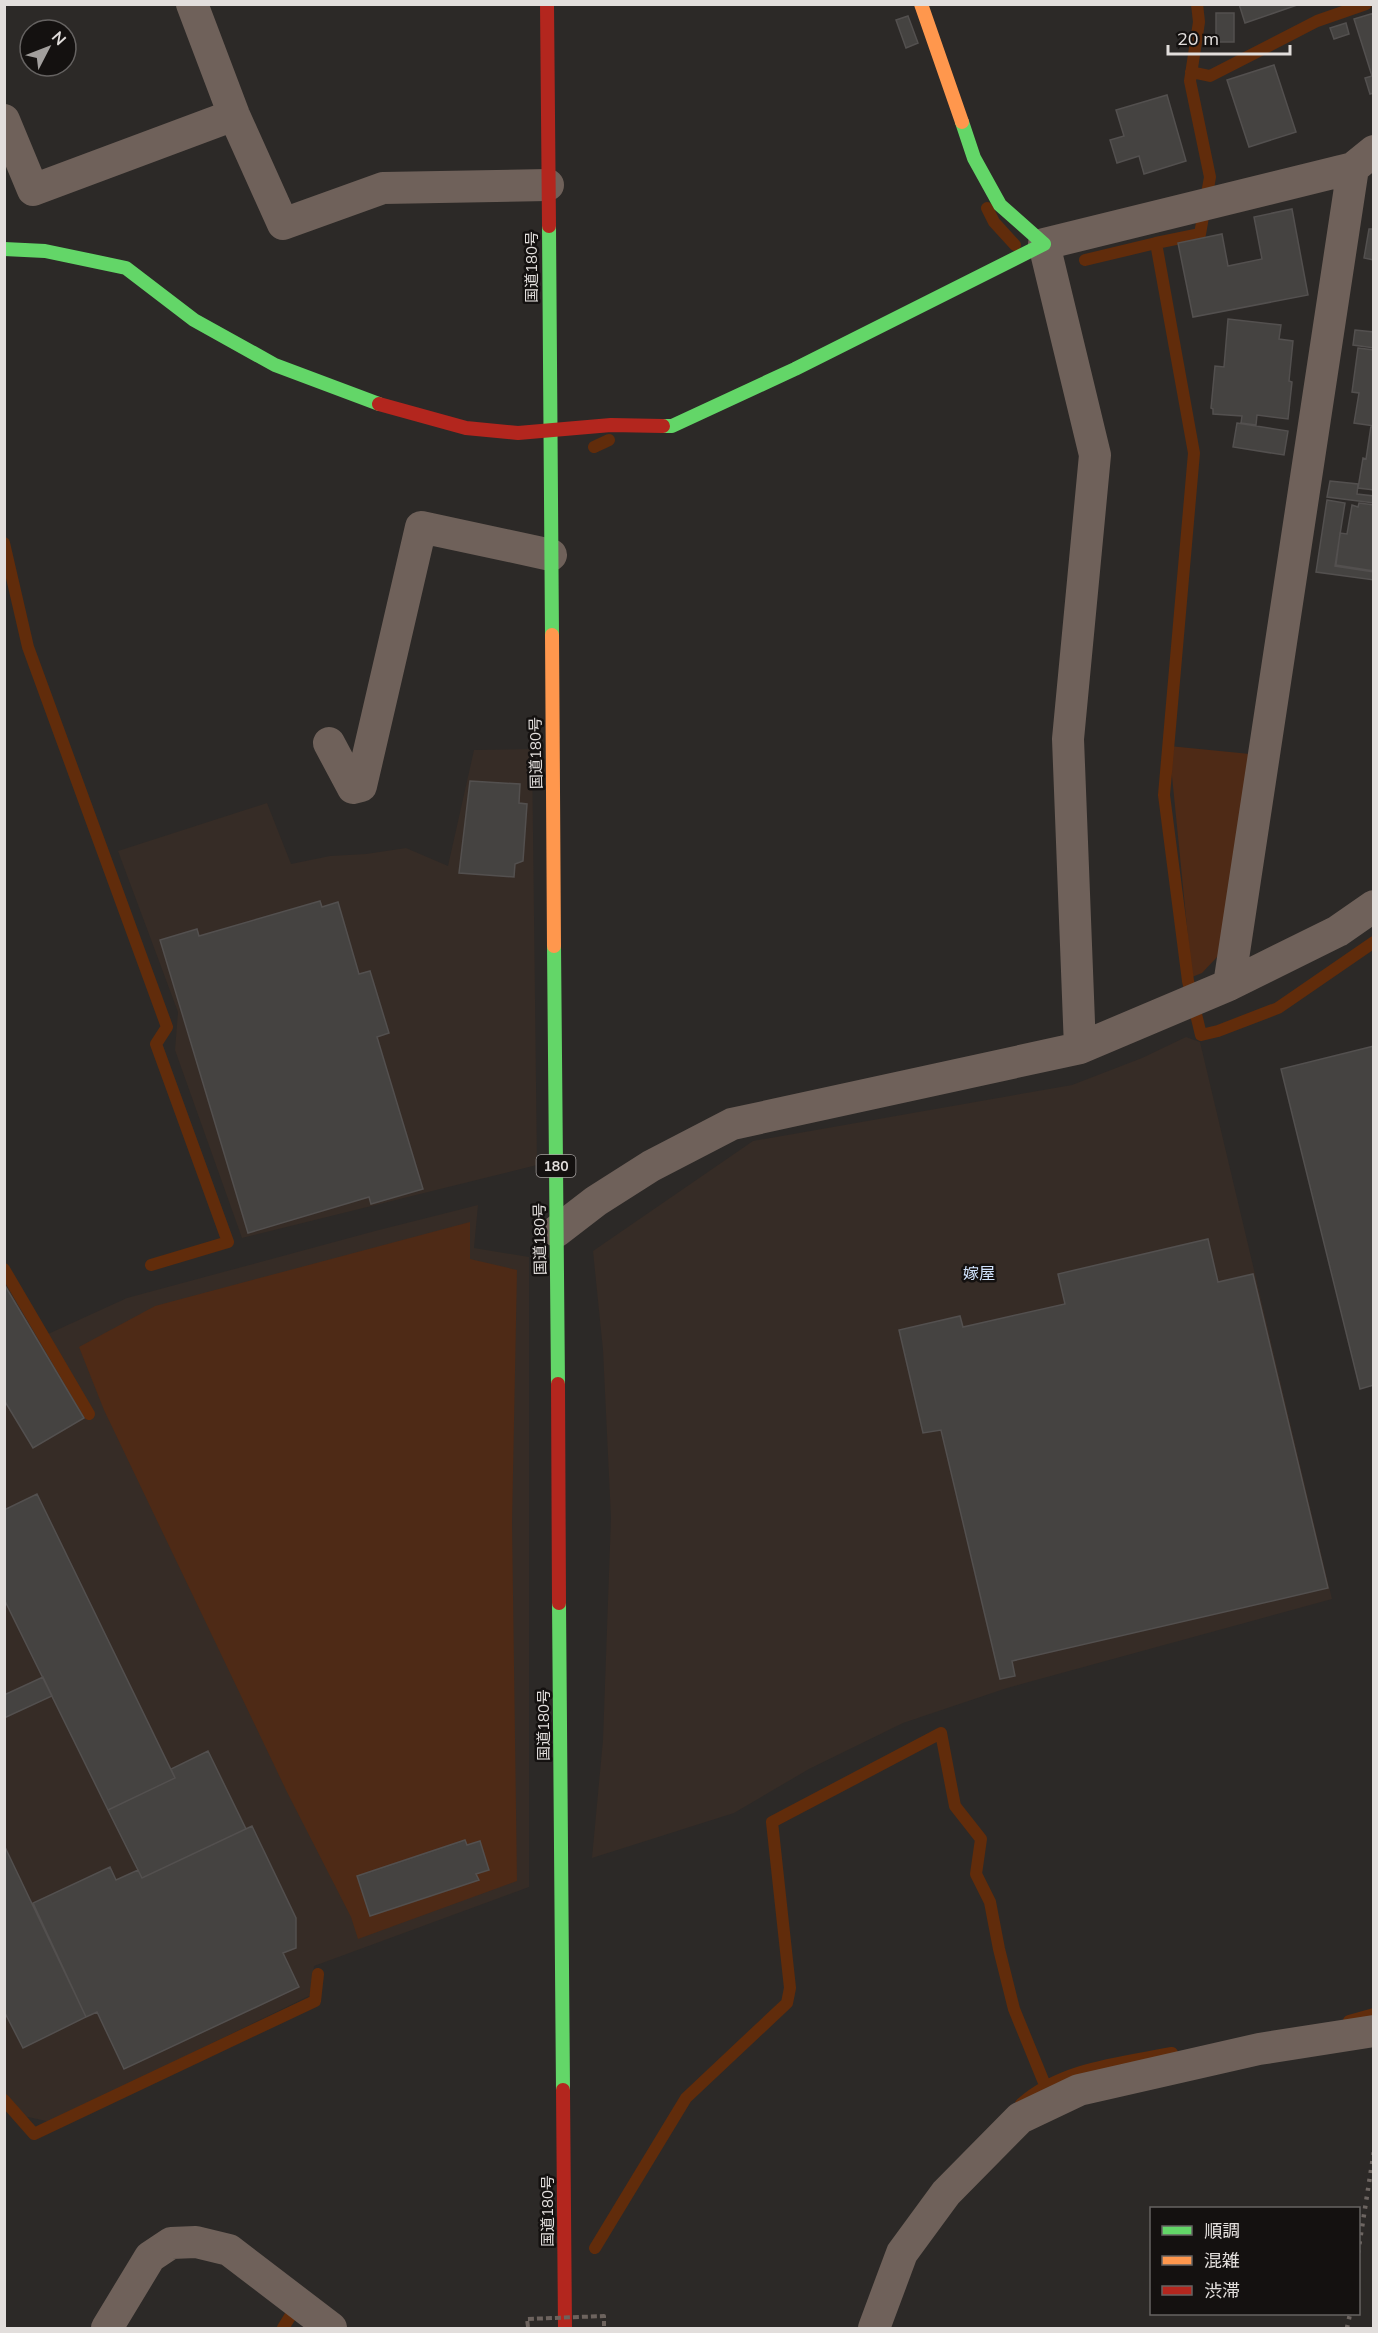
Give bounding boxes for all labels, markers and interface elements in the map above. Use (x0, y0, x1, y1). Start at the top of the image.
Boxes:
north arrow (18, 18, 78, 78)
scale bar (1168, 18, 1290, 56)
text: N (48, 27, 71, 49)
text: 20 m (1177, 27, 1219, 50)
street label: 国道180号 (522, 231, 541, 303)
street label: 国道180号 (525, 717, 546, 789)
road number: 180 (536, 1155, 576, 1177)
street label: 国道180号 (529, 1203, 550, 1275)
district label: 嫁屋 (963, 1263, 995, 1283)
street label: 国道180号 (534, 1689, 553, 1761)
street label: 国道180号 (538, 2175, 557, 2247)
legend (1150, 2207, 1360, 2315)
text: 順調 (1204, 2219, 1240, 2242)
text: 混雑 (1204, 2249, 1240, 2272)
text: 渋滞 (1204, 2279, 1240, 2302)

